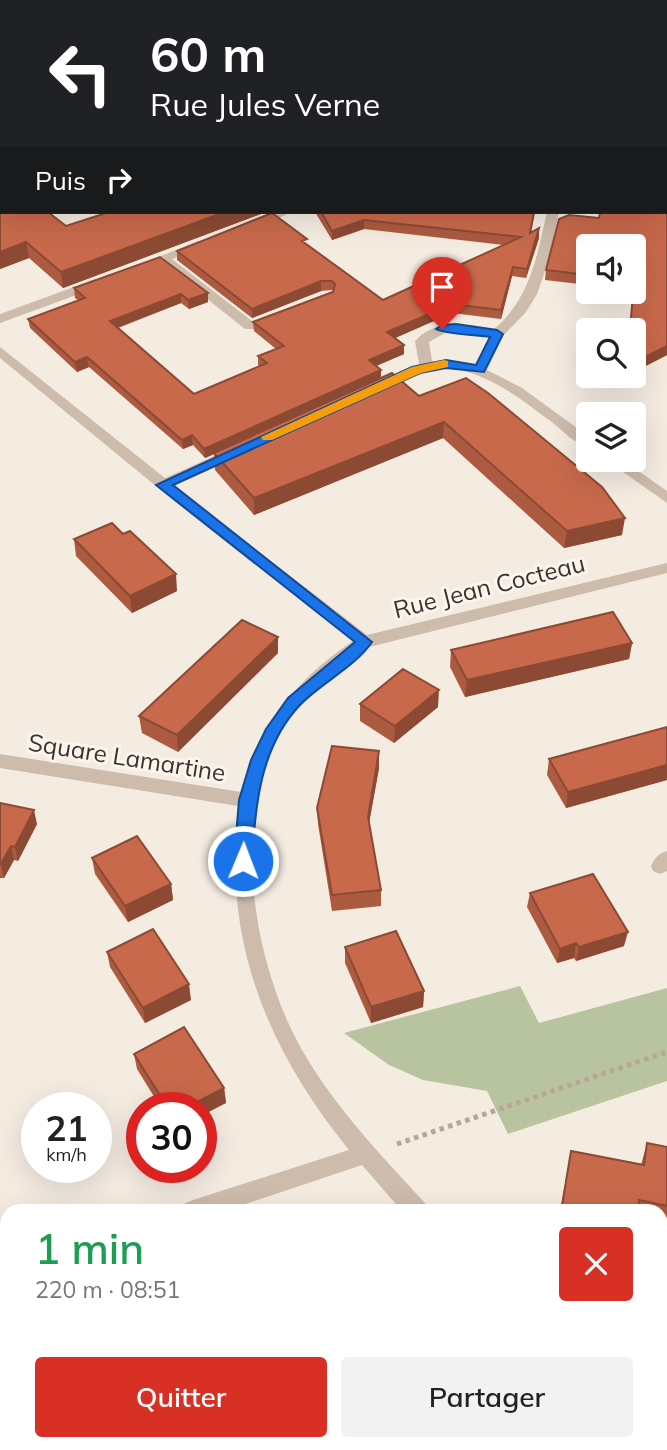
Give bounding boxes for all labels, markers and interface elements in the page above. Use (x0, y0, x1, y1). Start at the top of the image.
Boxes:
text: 60 m (150, 23, 266, 84)
icon: left (35, 28, 126, 119)
text: Rue Jules Verne (150, 84, 380, 124)
icon: right (100, 161, 138, 199)
text: Puis (35, 164, 86, 197)
map controls (576, 234, 646, 472)
button: sound (576, 234, 646, 304)
pin (412, 257, 472, 329)
icon: arrive (423, 268, 461, 306)
button: search (576, 318, 646, 388)
button: layers (576, 402, 646, 472)
street label: Rue Jean Cocteau (390, 548, 588, 624)
street label: Square Lamartine (26, 727, 228, 787)
position arrow (206, 824, 280, 898)
speed limit sign: 30 (126, 1092, 217, 1183)
text: 21 (45, 1106, 88, 1150)
text: km/h (46, 1143, 87, 1166)
text: 1 min (35, 1222, 144, 1275)
button: close (559, 1227, 633, 1301)
text: 220 m · 08:51 (35, 1275, 180, 1304)
button: Quitter (35, 1357, 327, 1437)
button: Partager (341, 1357, 633, 1437)

